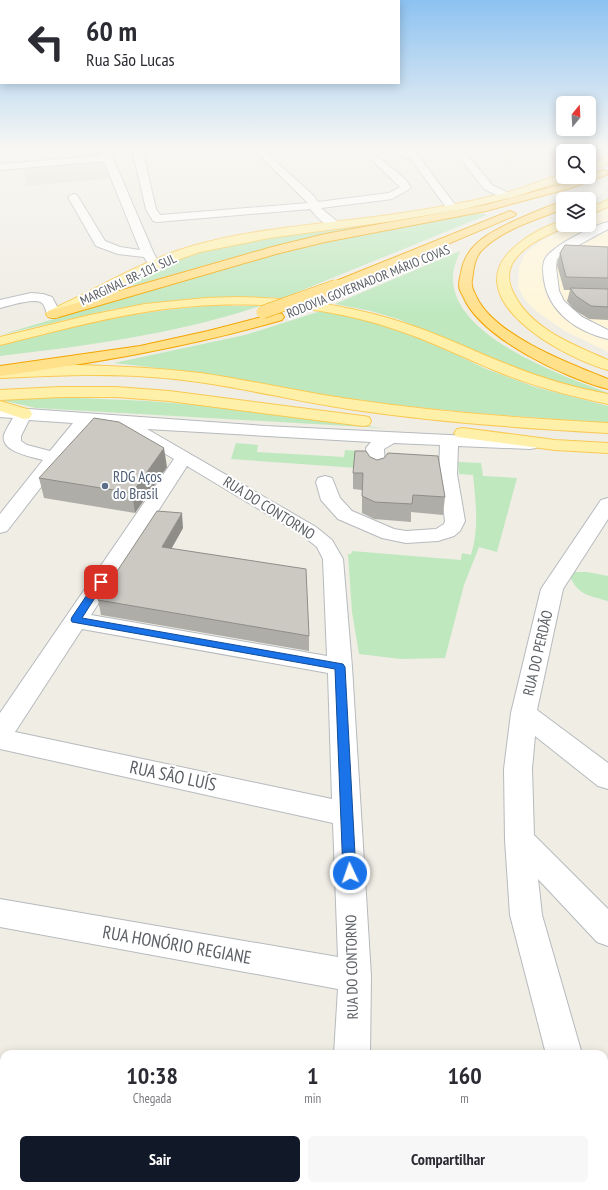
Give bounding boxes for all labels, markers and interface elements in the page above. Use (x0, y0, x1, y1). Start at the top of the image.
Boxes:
text: 60 m (86, 12, 137, 49)
icon: left (20, 16, 72, 68)
text: Rua São Lucas (86, 48, 175, 71)
north arrow (556, 96, 596, 136)
map controls (556, 96, 596, 232)
button: search (556, 144, 596, 184)
button: layers (556, 192, 596, 232)
street label: RODOVIA GOVERNADOR MÁRIO COVAS (284, 241, 453, 322)
street label: MARGINAL BR-101 SUL (77, 249, 180, 309)
place label: RDG Aços do Brasil (113, 467, 162, 503)
street label: RUA DO CONTORNO (220, 472, 319, 543)
marker: RDG Aços do Brasil (100, 481, 110, 491)
pin (84, 565, 118, 599)
icon: arrive (90, 571, 112, 593)
street label: RUA DO PERDÃO (518, 608, 557, 697)
street label: RUA SÃO LUÍS (128, 755, 219, 796)
position arrow (329, 852, 371, 894)
street label: RUA DO CONTORNO (341, 914, 362, 1020)
street label: RUA HONÓRIO REGIANE (101, 920, 253, 969)
text: 10:38 (126, 1060, 178, 1091)
text: 1 (307, 1060, 318, 1091)
text: 160 (447, 1060, 482, 1091)
text: Chegada (133, 1090, 171, 1107)
text: min (304, 1090, 321, 1107)
text: m (460, 1090, 469, 1107)
button: Sair (20, 1136, 300, 1182)
button: Compartilhar (308, 1136, 588, 1182)

